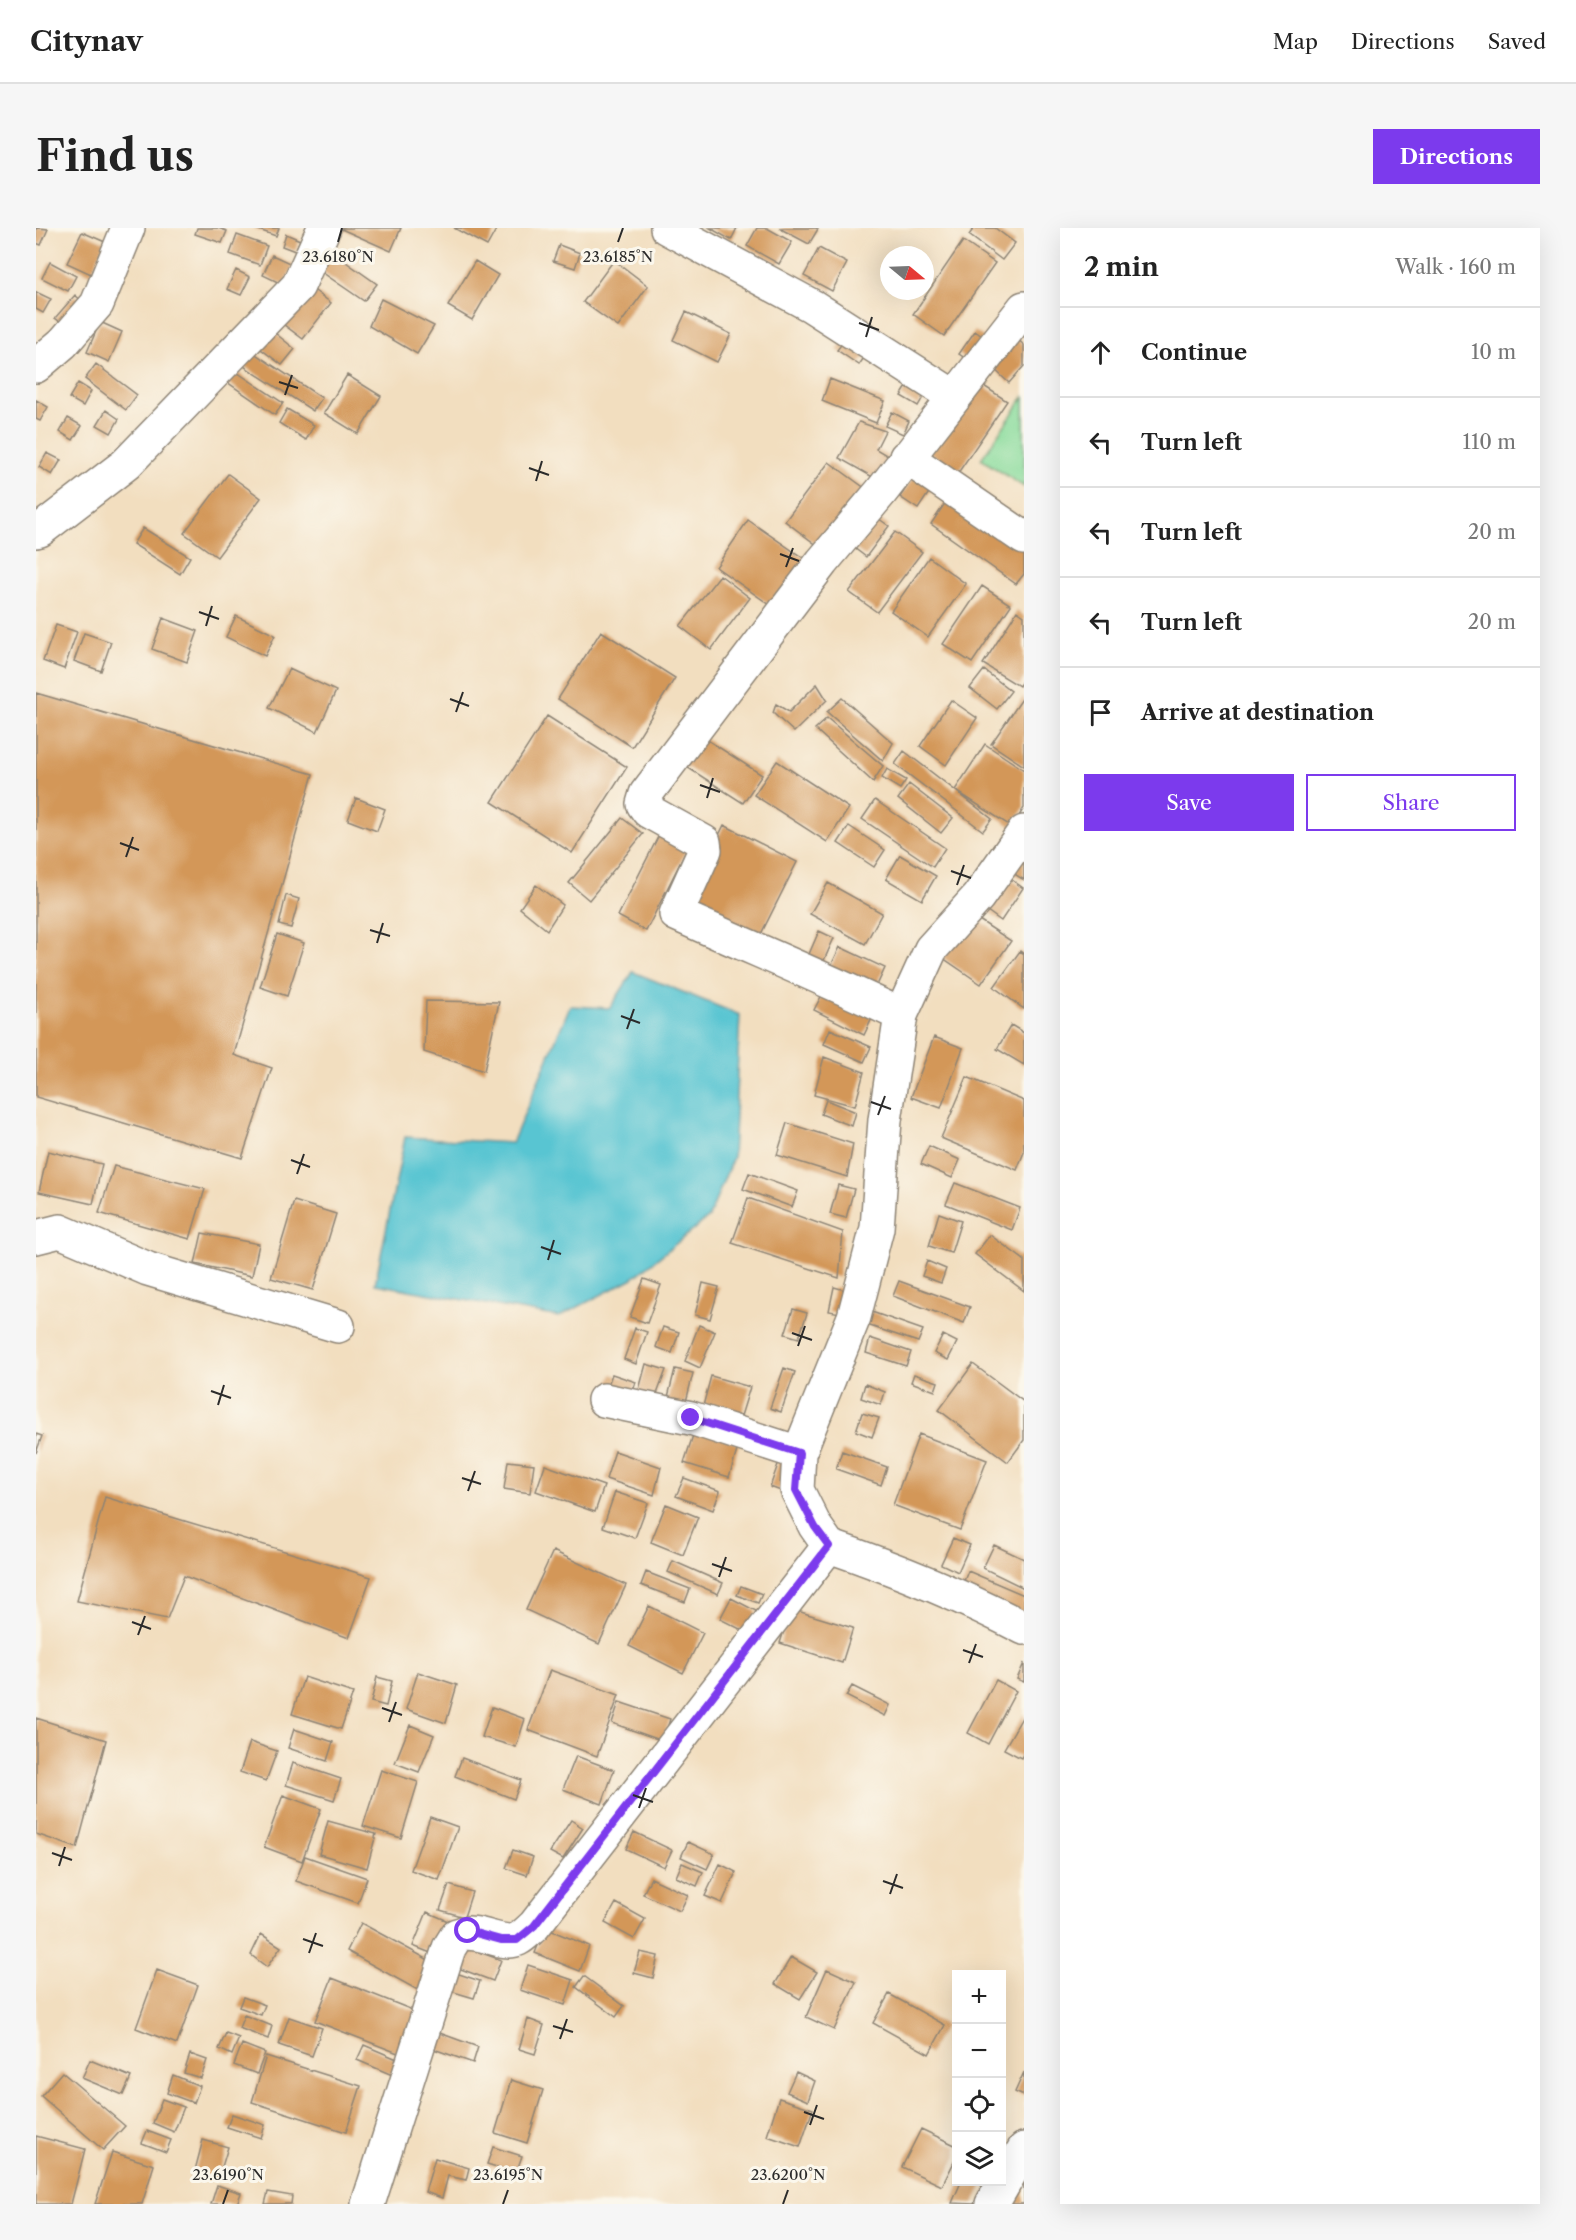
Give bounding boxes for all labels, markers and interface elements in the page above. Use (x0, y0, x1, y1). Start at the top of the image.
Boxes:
text: Citynav (30, 24, 143, 58)
text: Map (1273, 29, 1318, 54)
text: Directions (1351, 29, 1455, 54)
text: Saved (1488, 29, 1546, 54)
button: Directions (1373, 129, 1540, 184)
text: Find us (36, 130, 194, 182)
north arrow (880, 246, 934, 300)
text: 23.6180°N (302, 247, 374, 266)
text: 23.6185°N (583, 247, 653, 266)
text: 2 min (1084, 251, 1159, 283)
text: Walk · 160 m (1395, 255, 1516, 279)
icon: ahead (1084, 336, 1117, 369)
text: Continue (1141, 339, 1247, 366)
text: 10 m (1471, 340, 1516, 364)
icon: left (1084, 426, 1117, 459)
text: Turn left (1141, 429, 1242, 456)
text: 110 m (1463, 430, 1516, 454)
icon: left (1084, 516, 1117, 549)
text: Turn left (1141, 519, 1242, 546)
text: 20 m (1468, 520, 1516, 544)
icon: left (1084, 606, 1117, 639)
text: Turn left (1141, 609, 1242, 636)
text: 20 m (1468, 610, 1516, 634)
icon: arrive (1084, 696, 1117, 729)
text: Arrive at destination (1141, 699, 1374, 726)
button: Save (1084, 774, 1294, 831)
button: Share (1306, 774, 1516, 831)
route end (677, 1404, 703, 1430)
route start (454, 1917, 480, 1943)
map controls (952, 1970, 1006, 2186)
button: + (952, 1970, 1006, 2024)
button: − (952, 2024, 1006, 2078)
button: locate (952, 2078, 1006, 2132)
button: layers (952, 2132, 1006, 2186)
text: 23.6190°N (192, 2165, 264, 2184)
text: 23.6195°N (473, 2165, 543, 2184)
text: 23.6200°N (751, 2165, 825, 2184)

